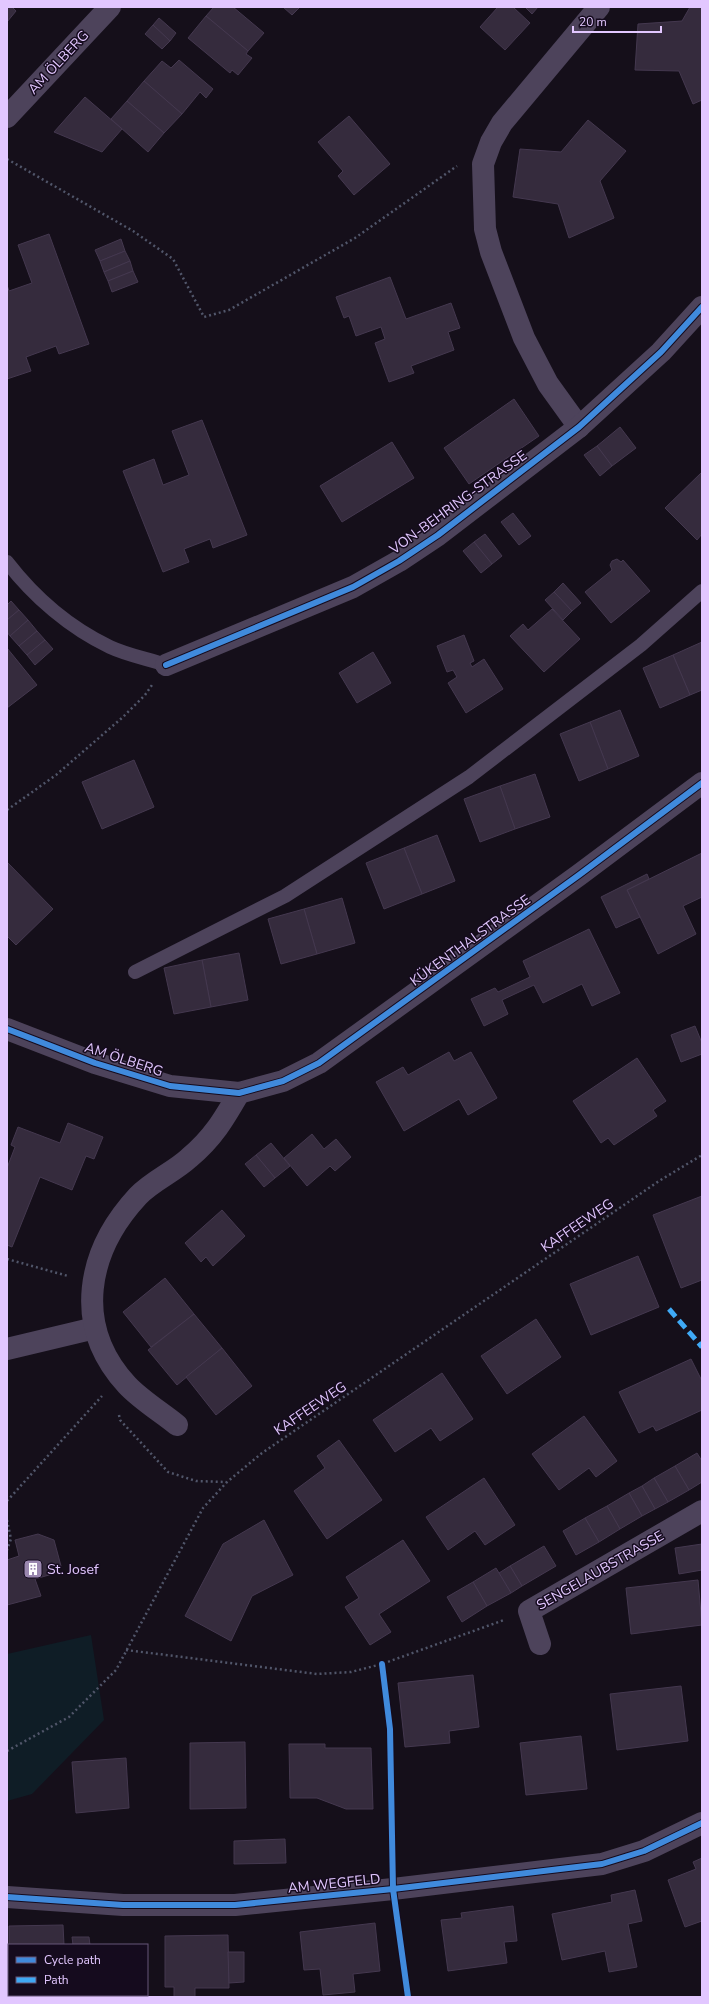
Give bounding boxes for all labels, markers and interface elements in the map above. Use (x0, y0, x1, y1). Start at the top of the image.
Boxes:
scale bar (573, 8, 661, 34)
text: 20 m (579, 14, 607, 30)
street label: AM ÖLBERG (24, 26, 93, 99)
street label: VON-BEHRING-STRASSE (385, 446, 531, 559)
street label: KÜKENTHALSTRASSE (406, 890, 534, 990)
street label: AM ÖLBERG (82, 1038, 165, 1081)
street label: KAFFEEWEG (537, 1194, 617, 1257)
street label: KAFFEEWEG (270, 1377, 350, 1440)
street label: SENGELAUBSTRASSE (533, 1526, 667, 1615)
building icon: St. Josef (22, 1558, 44, 1580)
place label: St. Josef (47, 1560, 99, 1579)
street label: AM WEGFELD (287, 1869, 381, 1898)
legend (8, 1944, 148, 1996)
text: Cycle path (44, 1952, 101, 1968)
text: Path (44, 1972, 69, 1988)

